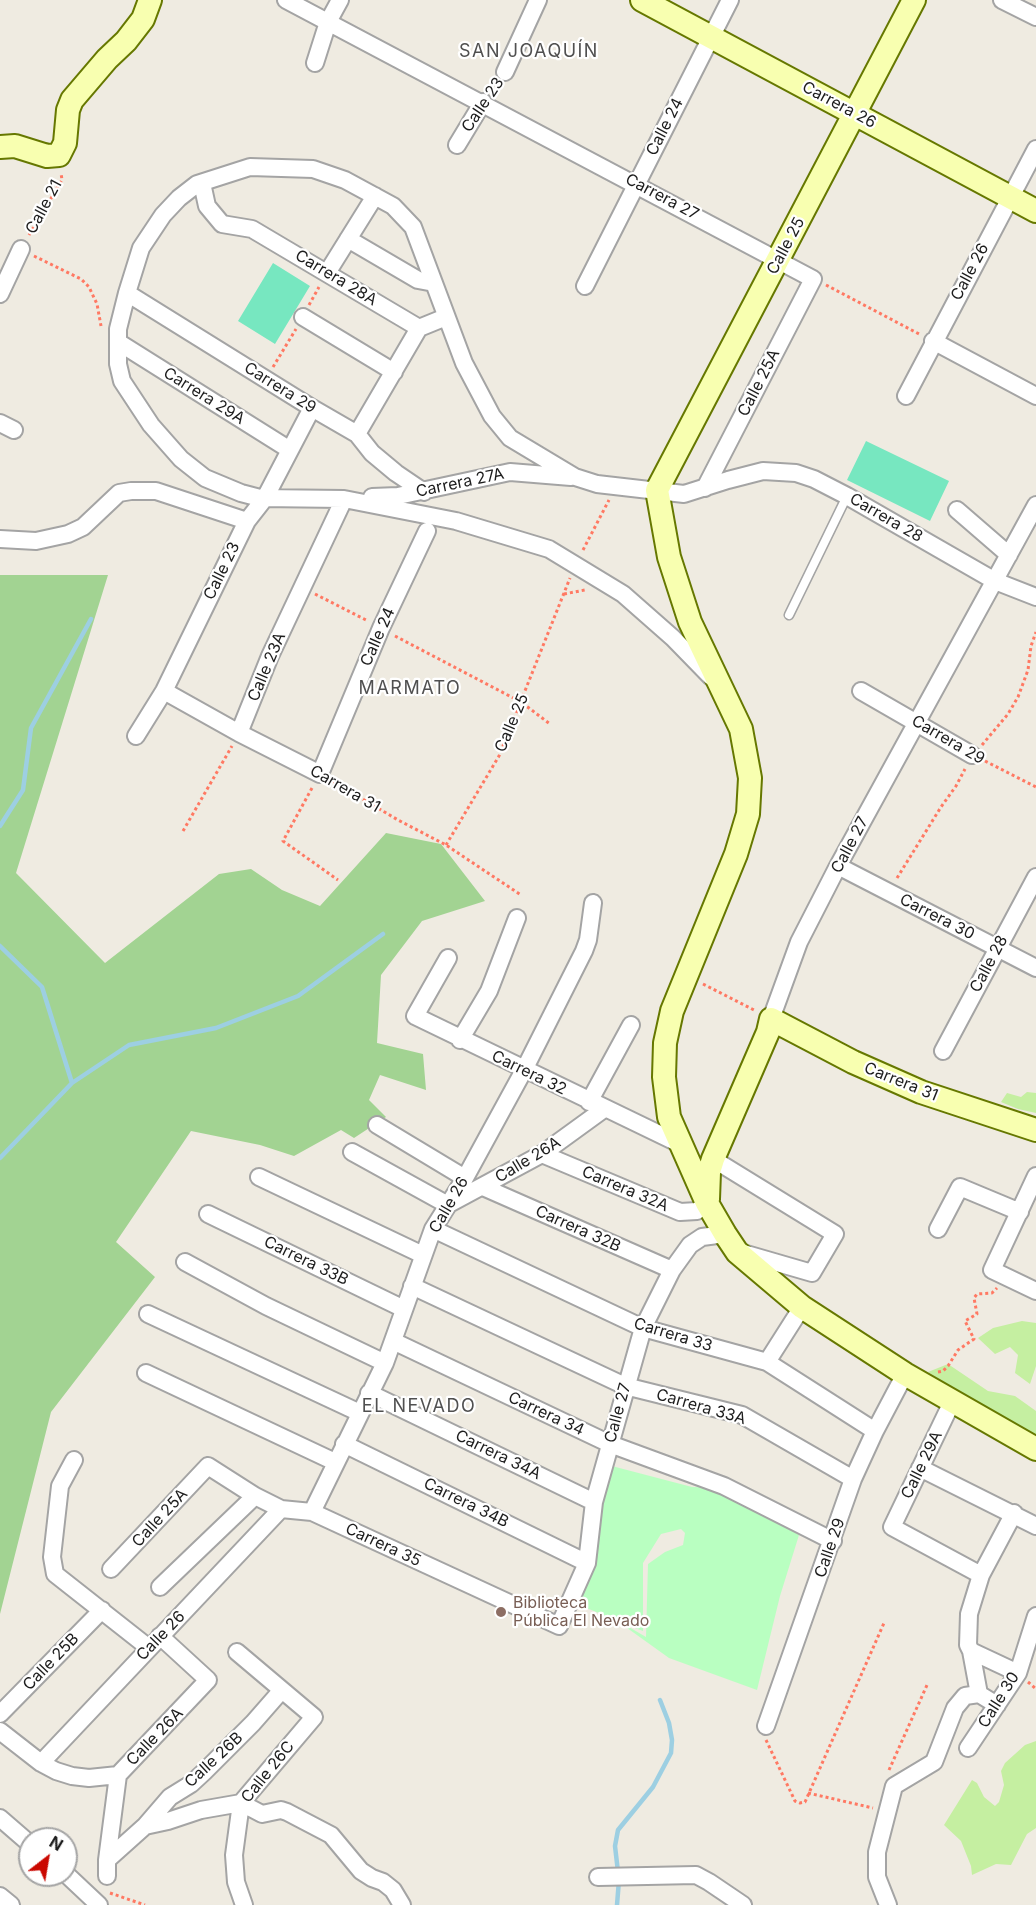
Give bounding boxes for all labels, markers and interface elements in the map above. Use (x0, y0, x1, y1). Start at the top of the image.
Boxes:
district label: SAN JOAQUÍN (459, 41, 599, 63)
street label: Calle 23 (458, 74, 508, 136)
street label: Carrera 26 (799, 77, 879, 133)
street label: Calle 24 (642, 95, 688, 159)
street label: Carrera 27 (622, 170, 702, 224)
street label: Calle 21 (22, 177, 66, 237)
street label: Calle 25 (763, 214, 809, 278)
street label: Calle 26 (947, 240, 993, 304)
street label: Carrera 28A (292, 246, 380, 310)
street label: Calle 25A (734, 346, 784, 420)
street label: Carrera 29 (240, 358, 320, 418)
street label: Carrera 29A (160, 363, 248, 429)
street label: Carrera 27A (414, 464, 506, 502)
street label: Carrera 28 (846, 489, 926, 547)
street label: Calle 23 (200, 539, 244, 603)
street label: Calle 24 (357, 605, 399, 669)
street label: Calle 23A (244, 630, 290, 704)
district label: MARMATO (359, 678, 461, 700)
street label: Calle 25 (491, 691, 533, 755)
street label: Carrera 29 (908, 711, 988, 769)
street label: Carrera 31 (306, 761, 384, 817)
street label: Calle 27 (827, 814, 873, 876)
street label: Carrera 30 (896, 890, 978, 944)
street label: Calle 28 (966, 932, 1012, 996)
street label: Carrera 32 (488, 1047, 570, 1099)
street label: Carrera 31 (861, 1059, 941, 1105)
street label: Calle 26A (492, 1133, 564, 1187)
street label: Carrera 32A (579, 1162, 671, 1216)
street label: Calle 26 (425, 1173, 473, 1237)
street label: Carrera 32B (532, 1202, 624, 1256)
street label: Carrera 33B (261, 1232, 351, 1290)
street label: Carrera 33 (631, 1314, 715, 1356)
street label: Calle 27 (601, 1381, 635, 1445)
street label: Carrera 33A (654, 1385, 748, 1429)
street label: Carrera 34 (505, 1388, 587, 1440)
district label: EL NEVADO (362, 1396, 476, 1418)
street label: Carrera 34A (452, 1426, 544, 1484)
street label: Calle 29A (897, 1428, 947, 1502)
street label: Carrera 34B (420, 1474, 512, 1532)
street label: Calle 25A (128, 1485, 192, 1551)
street label: Calle 29 (811, 1516, 849, 1580)
street label: Carrera 35 (342, 1519, 424, 1571)
place label: Biblioteca Pública El Nevado (513, 1593, 649, 1631)
marker: Biblioteca Pública El Nevado (494, 1605, 508, 1619)
street label: Calle 26 (133, 1607, 189, 1665)
street label: Calle 25B (19, 1629, 83, 1695)
street label: Calle 30 (974, 1669, 1024, 1731)
street label: Calle 26A (123, 1704, 187, 1770)
street label: Calle 26B (181, 1728, 247, 1792)
street label: Calle 26C (237, 1737, 299, 1807)
north arrow (18, 1827, 78, 1887)
text: N (46, 1832, 67, 1855)

